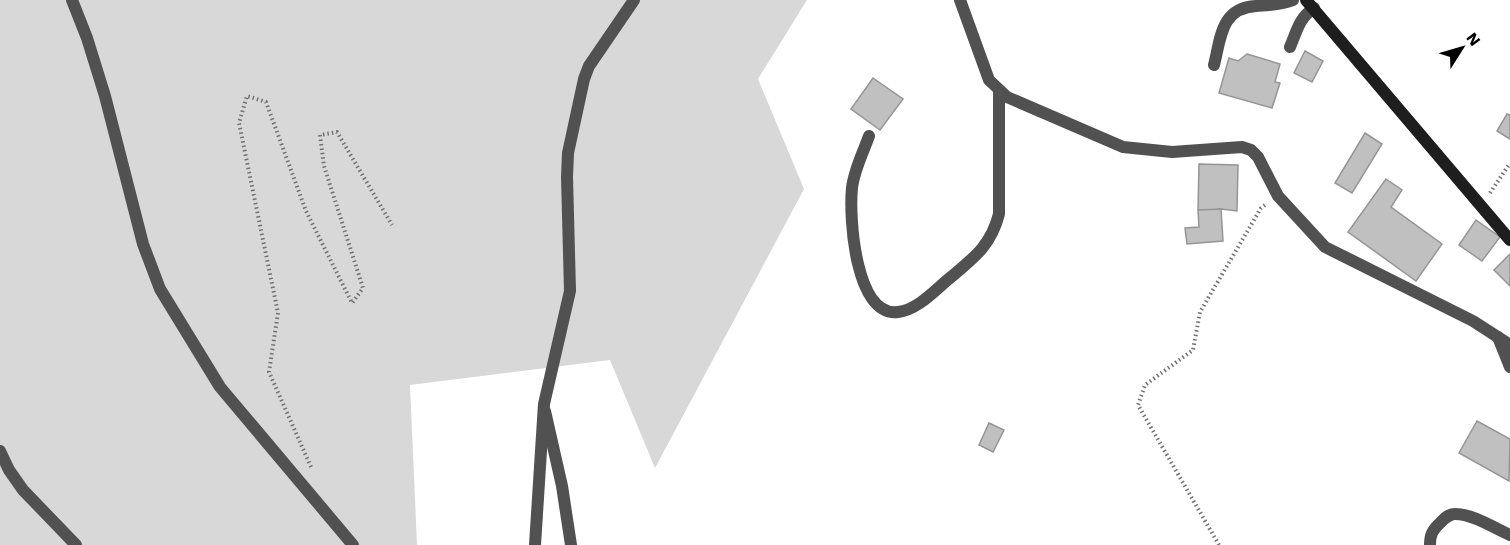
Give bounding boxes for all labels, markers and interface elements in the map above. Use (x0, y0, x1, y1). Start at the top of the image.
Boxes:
north arrow (1432, 18, 1492, 78)
text: N (1462, 29, 1485, 50)

